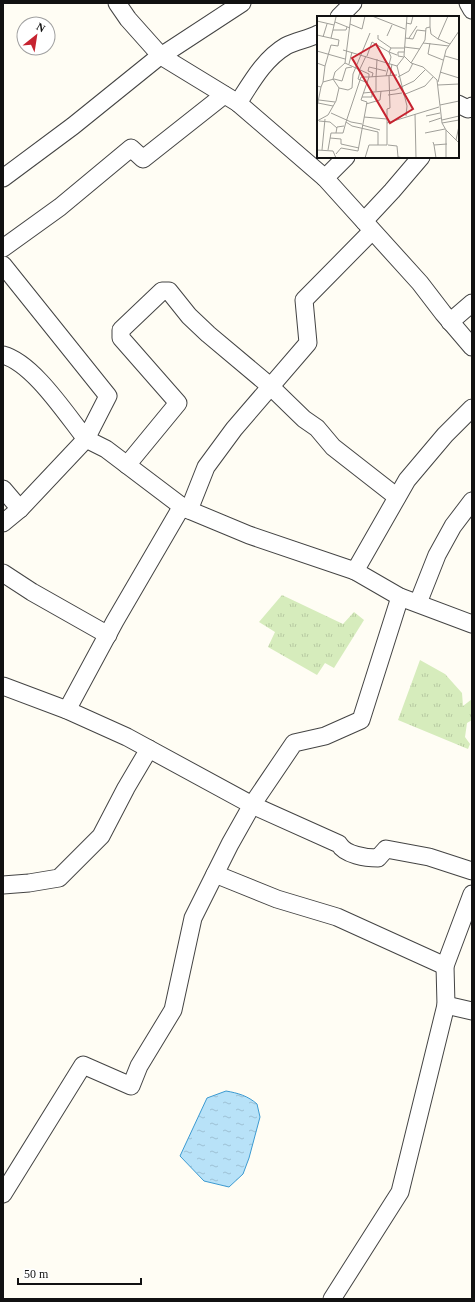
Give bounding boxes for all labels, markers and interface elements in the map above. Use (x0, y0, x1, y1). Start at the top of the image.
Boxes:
north arrow (16, 16, 56, 56)
inset map (317, 16, 459, 158)
text: N (35, 20, 47, 35)
scale bar (18, 1260, 141, 1286)
text: 50 m (24, 1267, 49, 1281)

